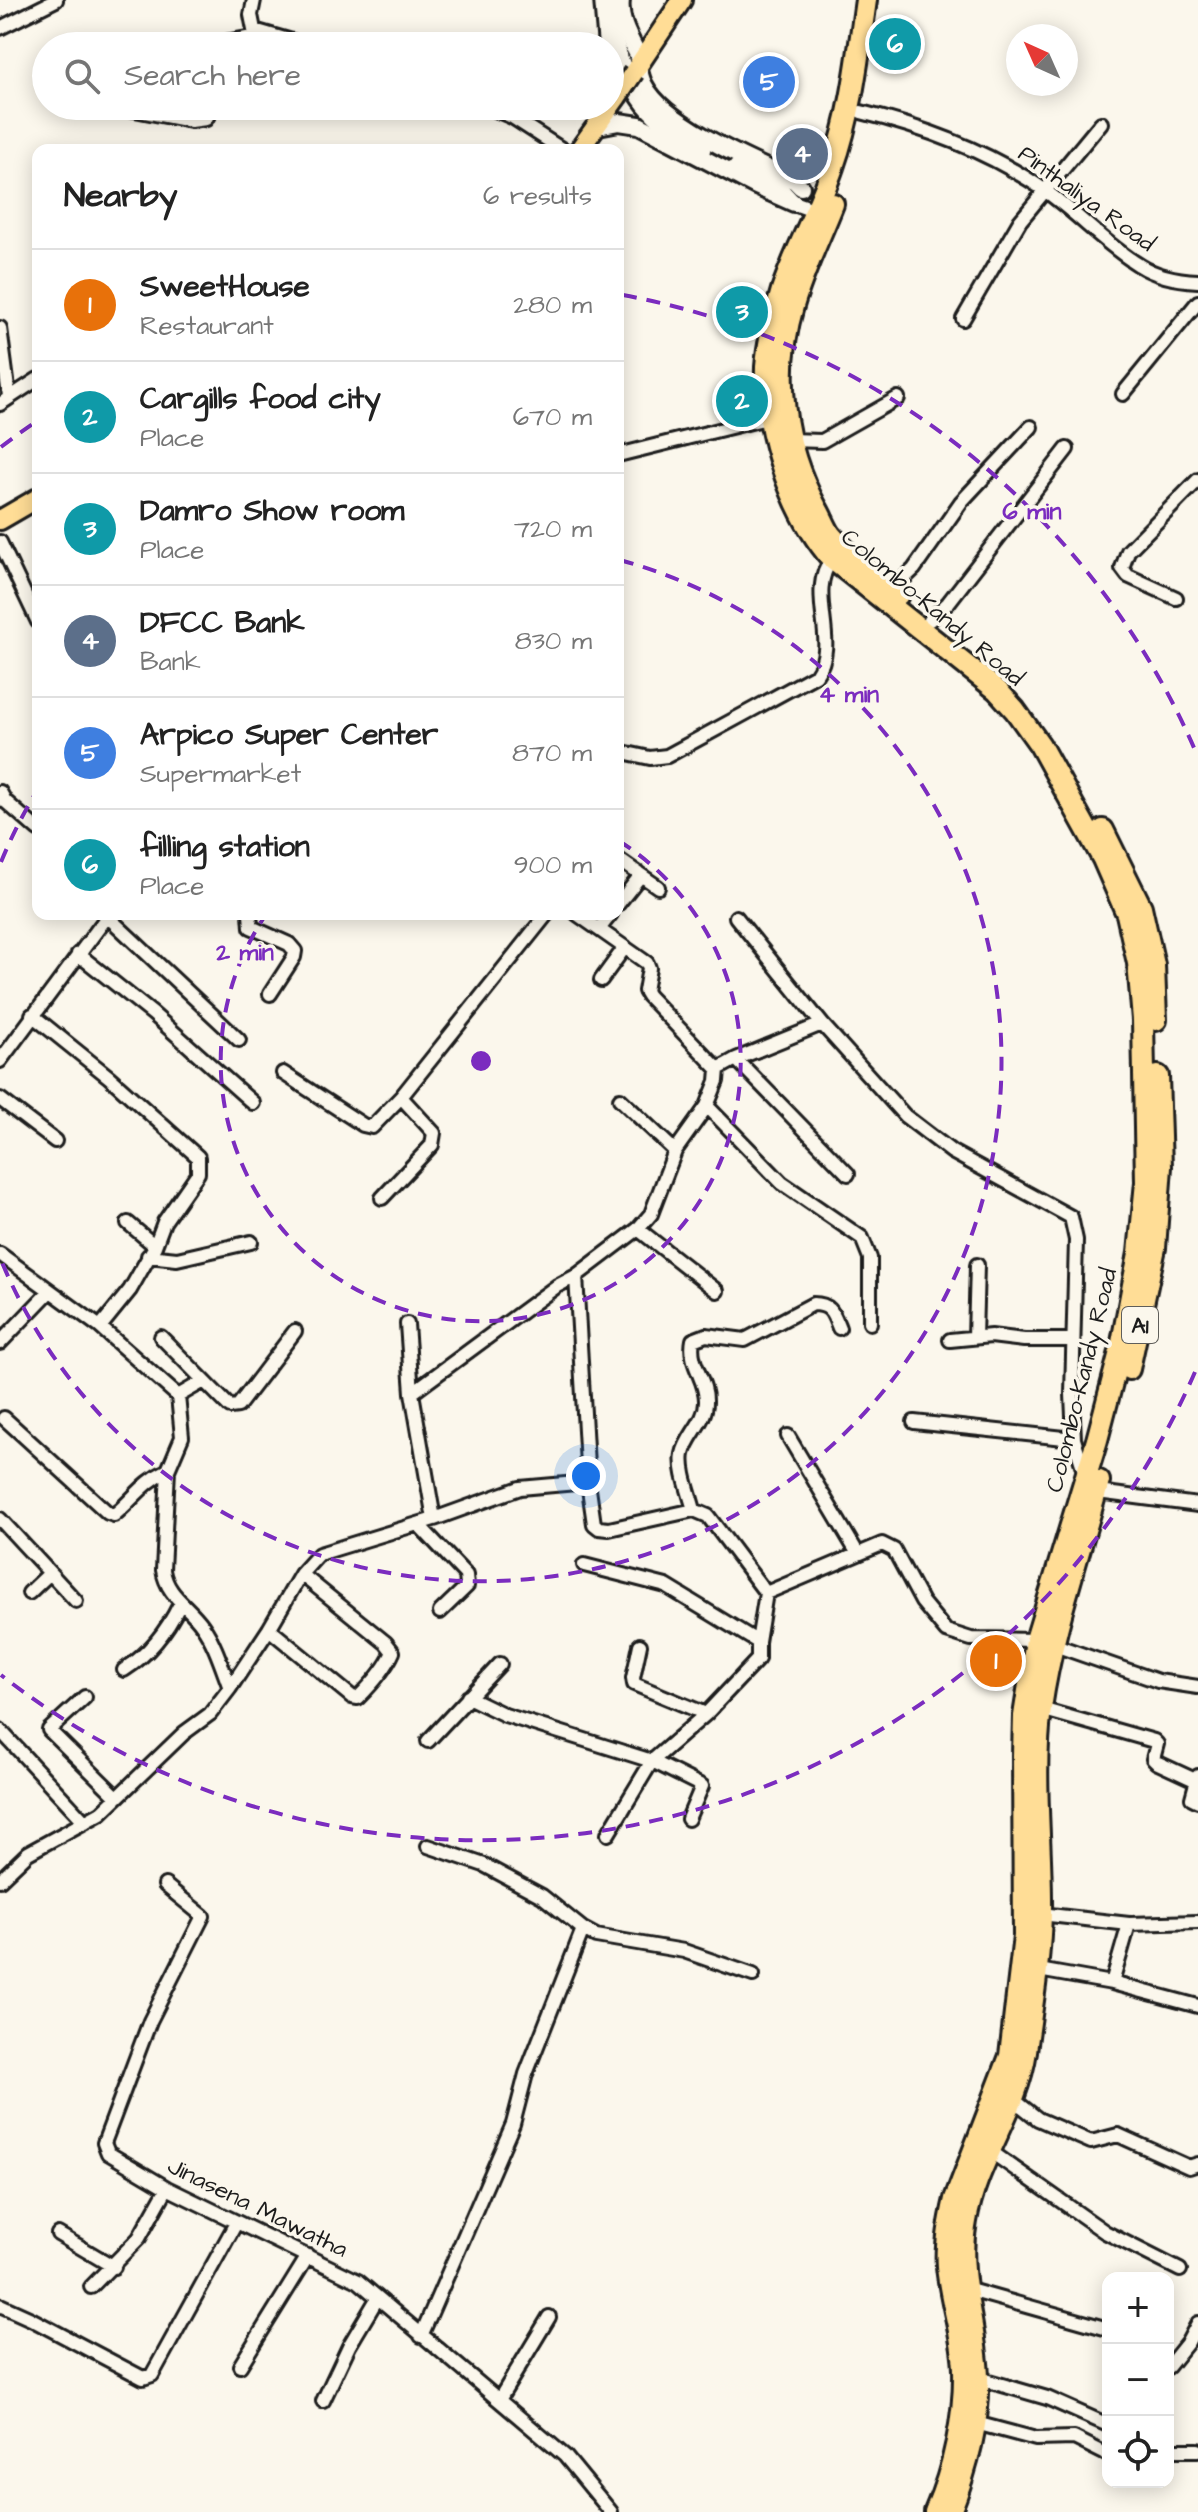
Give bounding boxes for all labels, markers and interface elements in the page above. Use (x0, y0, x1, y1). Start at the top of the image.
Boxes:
pin: 6 (869, 14, 921, 74)
north arrow (1006, 24, 1078, 96)
search box (32, 32, 624, 120)
pin: 5 (743, 52, 795, 112)
icon: search (60, 54, 104, 98)
text: Search here (124, 55, 301, 97)
pin: 4 (776, 124, 828, 184)
street label: Pinthaliya Road (1010, 137, 1162, 261)
text: Nearby (64, 172, 178, 220)
text: 6 results (483, 178, 592, 214)
text: SweetHouse (140, 266, 310, 308)
pin: 3 (716, 282, 768, 342)
text: 1 (88, 287, 92, 323)
text: 280 m (513, 287, 592, 323)
text: Restaurant (140, 308, 274, 344)
pin: 2 (716, 371, 768, 431)
text: Cargills food city (140, 378, 381, 420)
text: 2 (83, 399, 97, 435)
text: 670 m (513, 399, 592, 435)
text: Place (140, 420, 204, 456)
text: Damro Show room (140, 490, 404, 532)
text: 6 min (1003, 495, 1061, 529)
text: 3 (83, 511, 97, 547)
text: 720 m (514, 511, 592, 547)
street label: Colombo-Kandy Road (833, 521, 1031, 695)
text: Place (140, 532, 204, 568)
text: DFCC Bank (140, 602, 305, 644)
text: 4 (81, 623, 99, 659)
text: 830 m (515, 623, 592, 659)
text: Bank (140, 644, 201, 680)
text: 4 min (819, 678, 879, 712)
text: Arpico Super Center (140, 714, 438, 756)
text: 5 (81, 735, 99, 771)
text: 870 m (512, 735, 592, 771)
text: Supermarket (140, 756, 301, 792)
text: filling station (140, 826, 310, 868)
text: 6 (82, 847, 98, 883)
text: 900 m (514, 847, 592, 883)
text: Place (140, 868, 204, 904)
text: 2 min (215, 936, 274, 970)
centre of rings (467, 1047, 495, 1075)
street label: Colombo-Kandy Road (1038, 1265, 1127, 1496)
road number: A1 (1122, 1307, 1158, 1343)
your location (566, 1456, 606, 1496)
pin: 1 (970, 1631, 1022, 1691)
street label: Jinasena Mawatha (162, 2149, 353, 2266)
map controls (1102, 2272, 1174, 2488)
button: + (1102, 2272, 1174, 2344)
button: − (1102, 2344, 1174, 2416)
button: locate (1102, 2416, 1174, 2488)

